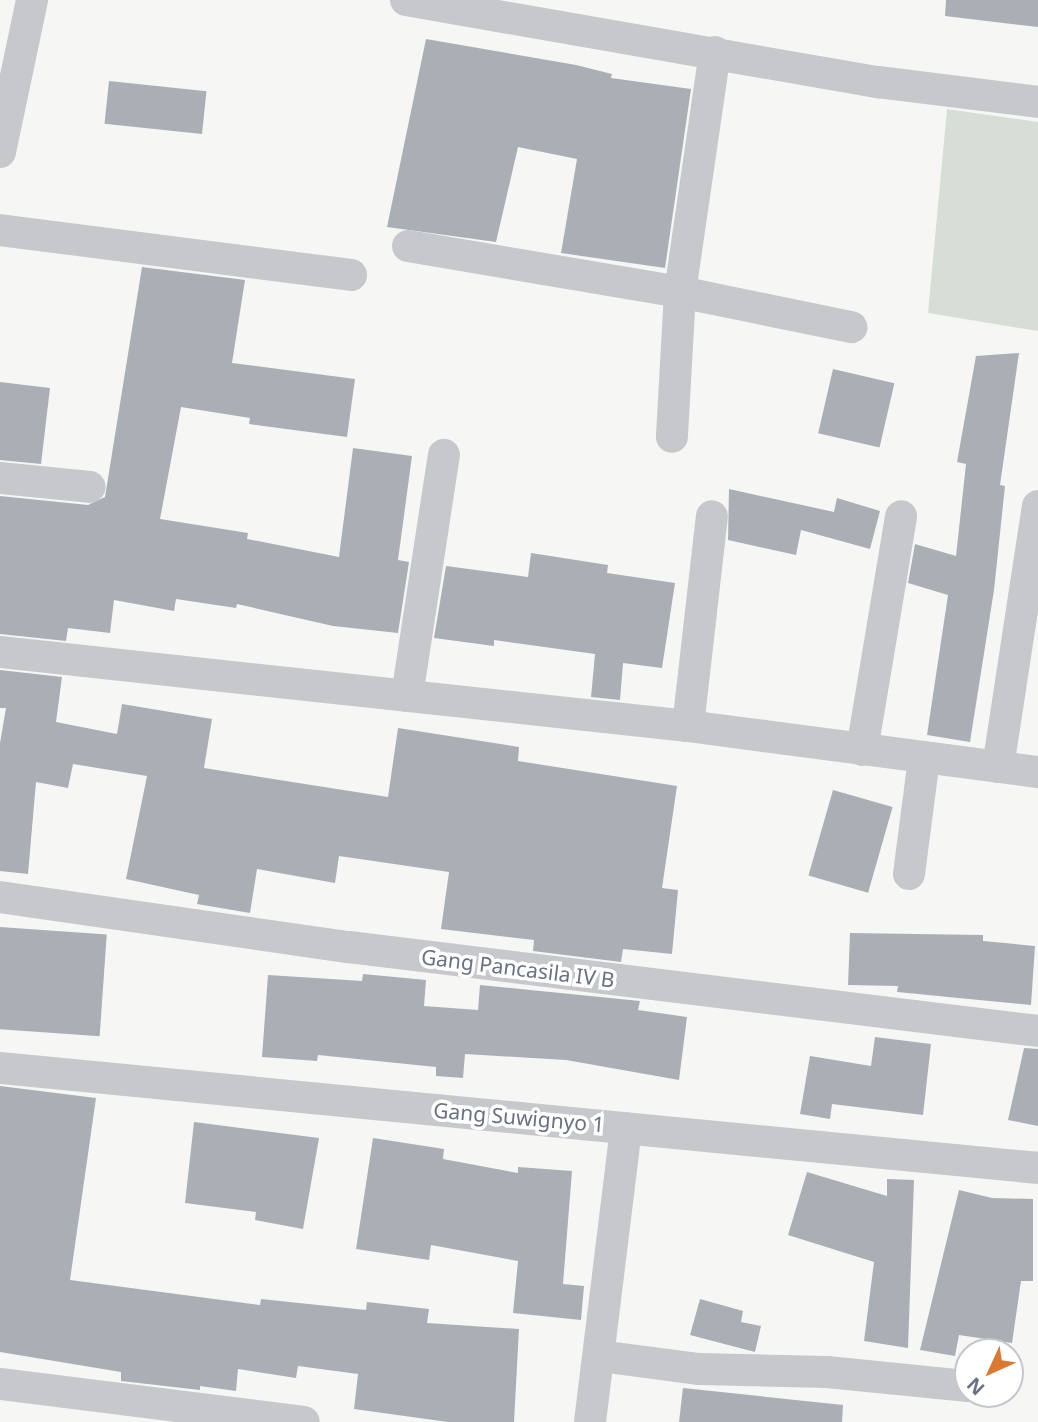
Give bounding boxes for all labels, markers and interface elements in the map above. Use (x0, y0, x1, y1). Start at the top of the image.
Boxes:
street label: Gang Pancasila IV B (420, 944, 616, 992)
street label: Gang Suwignyo 1 (432, 1097, 606, 1137)
north arrow (954, 1338, 1024, 1408)
text: N (961, 1372, 990, 1401)

